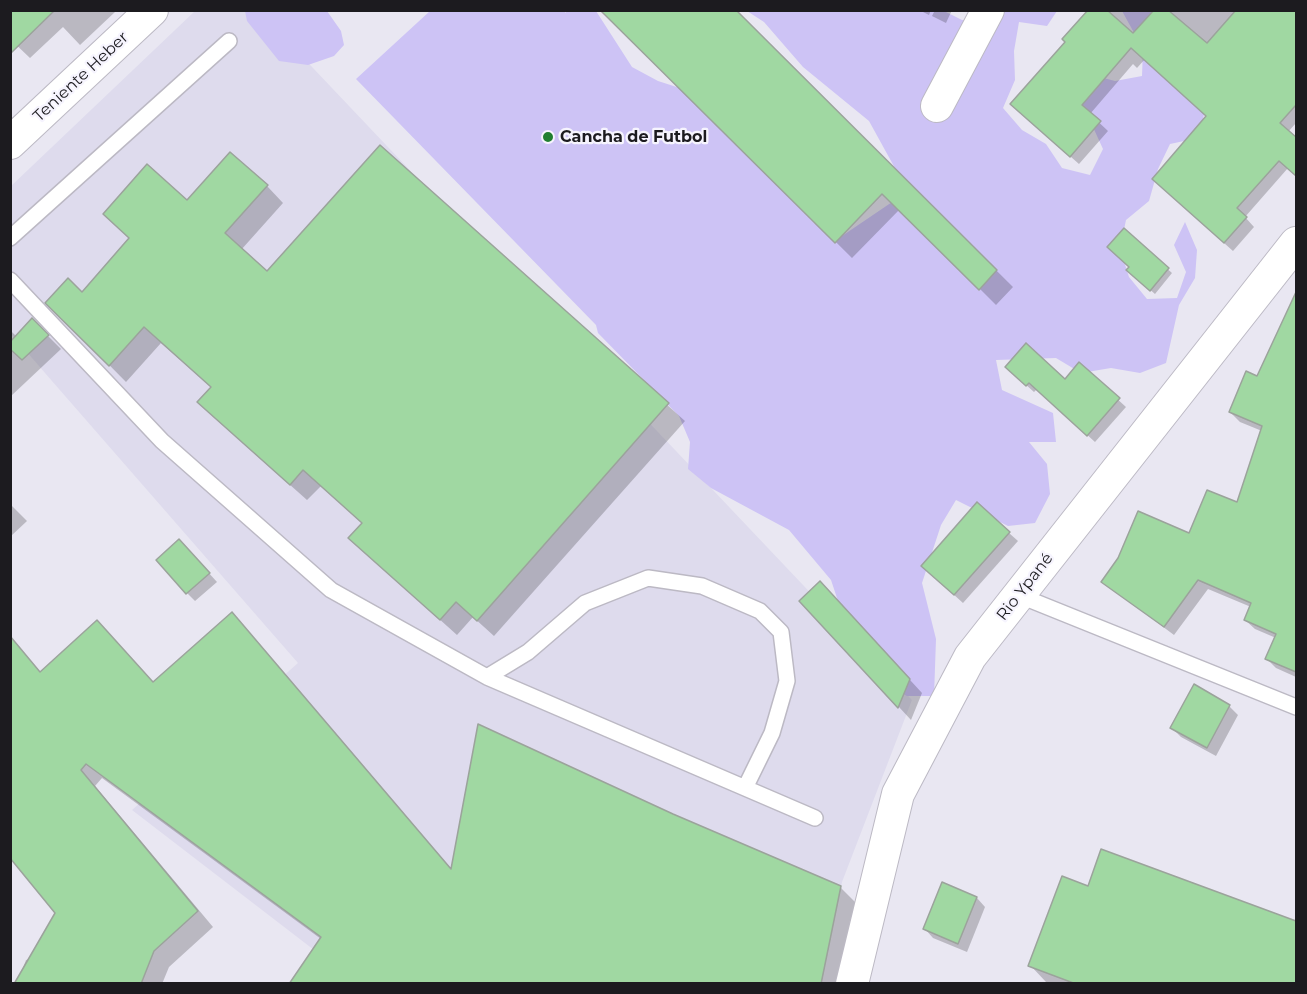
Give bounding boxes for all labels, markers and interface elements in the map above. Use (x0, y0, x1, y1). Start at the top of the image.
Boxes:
street label: Teniente Heber (29, 28, 133, 126)
place label: Cancha de Futbol (560, 127, 707, 147)
marker: Cancha de Futbol (541, 130, 555, 144)
street label: Rio Ypané (993, 549, 1057, 625)

